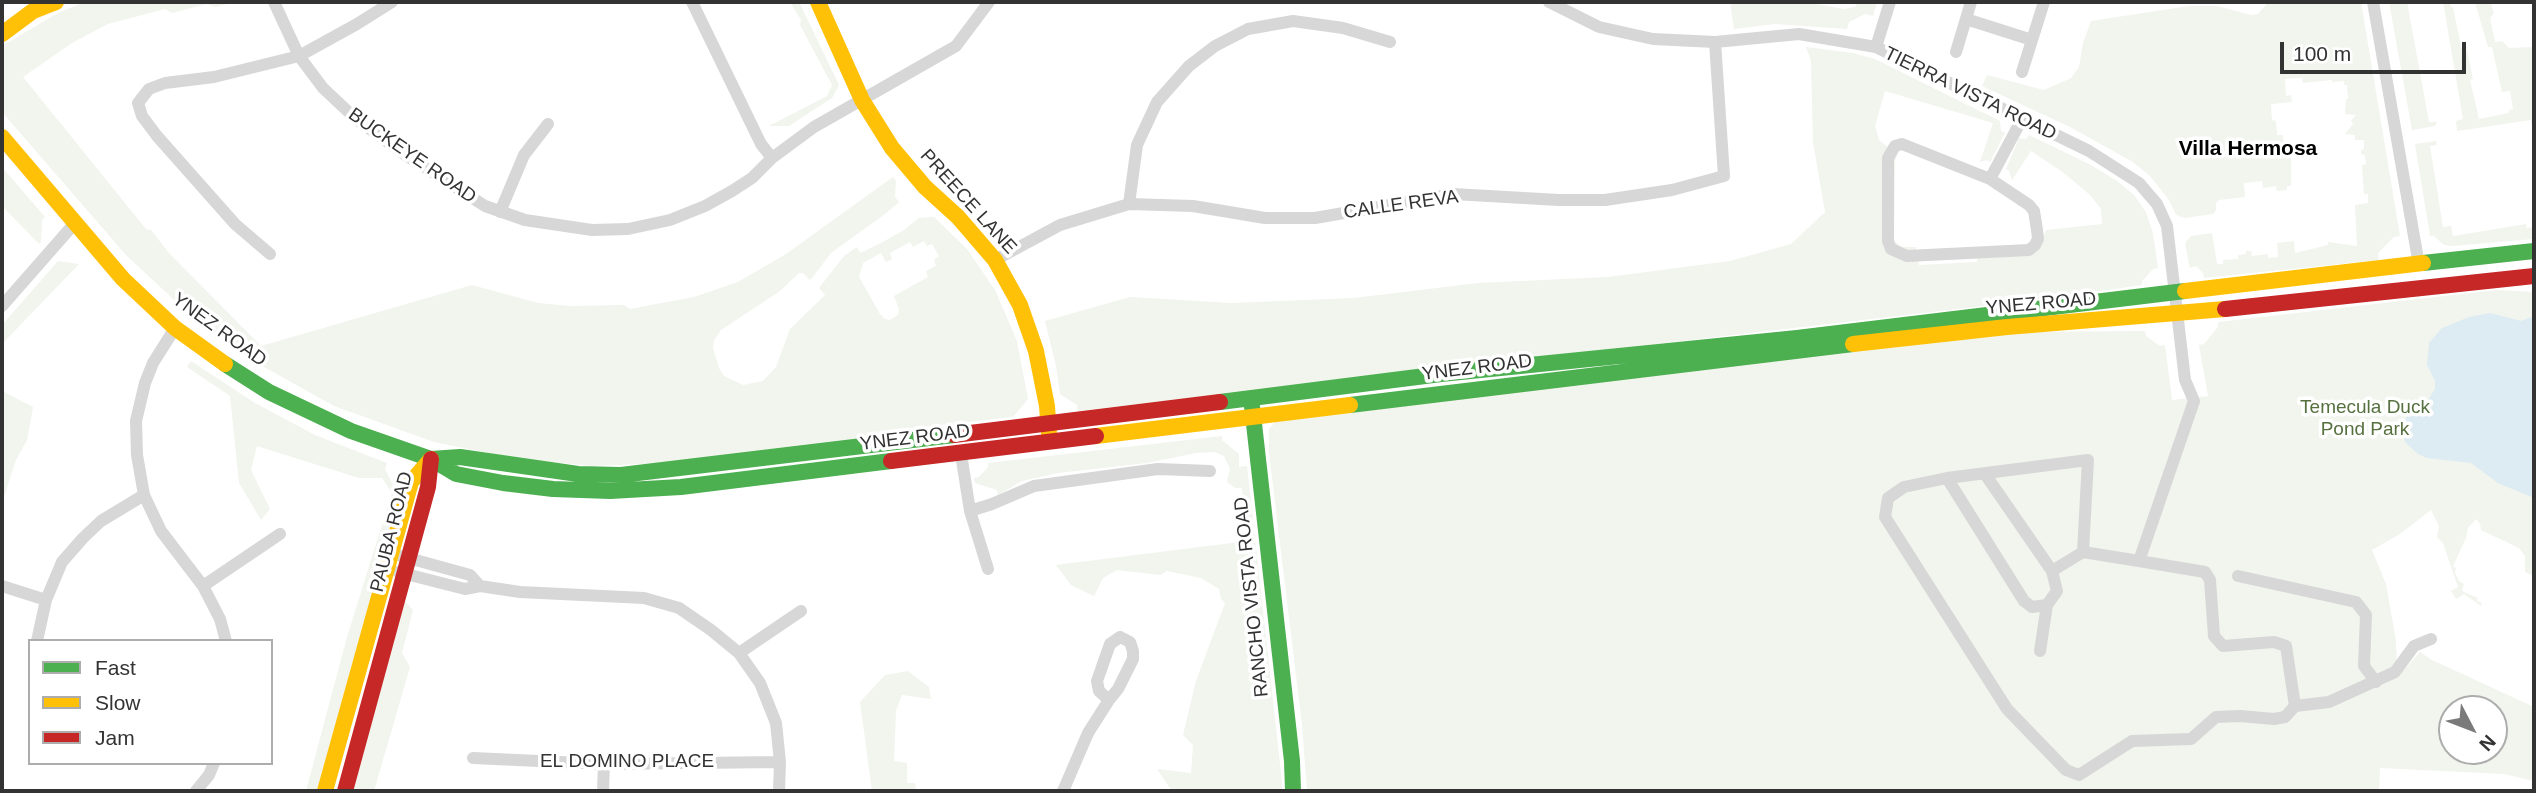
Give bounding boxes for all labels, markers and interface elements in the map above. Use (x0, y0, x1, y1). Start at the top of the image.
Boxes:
scale bar (2284, 28, 2470, 72)
street label: TIERRA VISTA ROAD (1880, 42, 2060, 146)
text: 100 m (2293, 42, 2351, 65)
street label: BUCKEYE ROAD (344, 103, 480, 209)
district label: Villa Hermosa (2179, 136, 2317, 162)
street label: PREECE LANE (915, 145, 1021, 259)
street label: CALLE REVA (1342, 186, 1460, 224)
street label: YNEZ ROAD (167, 288, 271, 372)
street label: YNEZ ROAD (1985, 288, 2097, 320)
street label: YNEZ ROAD (1421, 350, 1533, 386)
park label: Temecula Duck Pond Park (2300, 397, 2430, 441)
street label: YNEZ ROAD (859, 420, 971, 456)
street label: PAUBA ROAD (366, 469, 418, 595)
street label: RANCHO VISTA ROAD (1230, 496, 1274, 698)
legend (28, 639, 273, 765)
text: Fast (95, 656, 136, 679)
text: Slow (95, 691, 141, 714)
north arrow (2438, 695, 2508, 765)
text: Jam (95, 726, 135, 749)
text: N (2475, 731, 2500, 755)
street label: EL DOMINO PLACE (540, 751, 714, 773)

